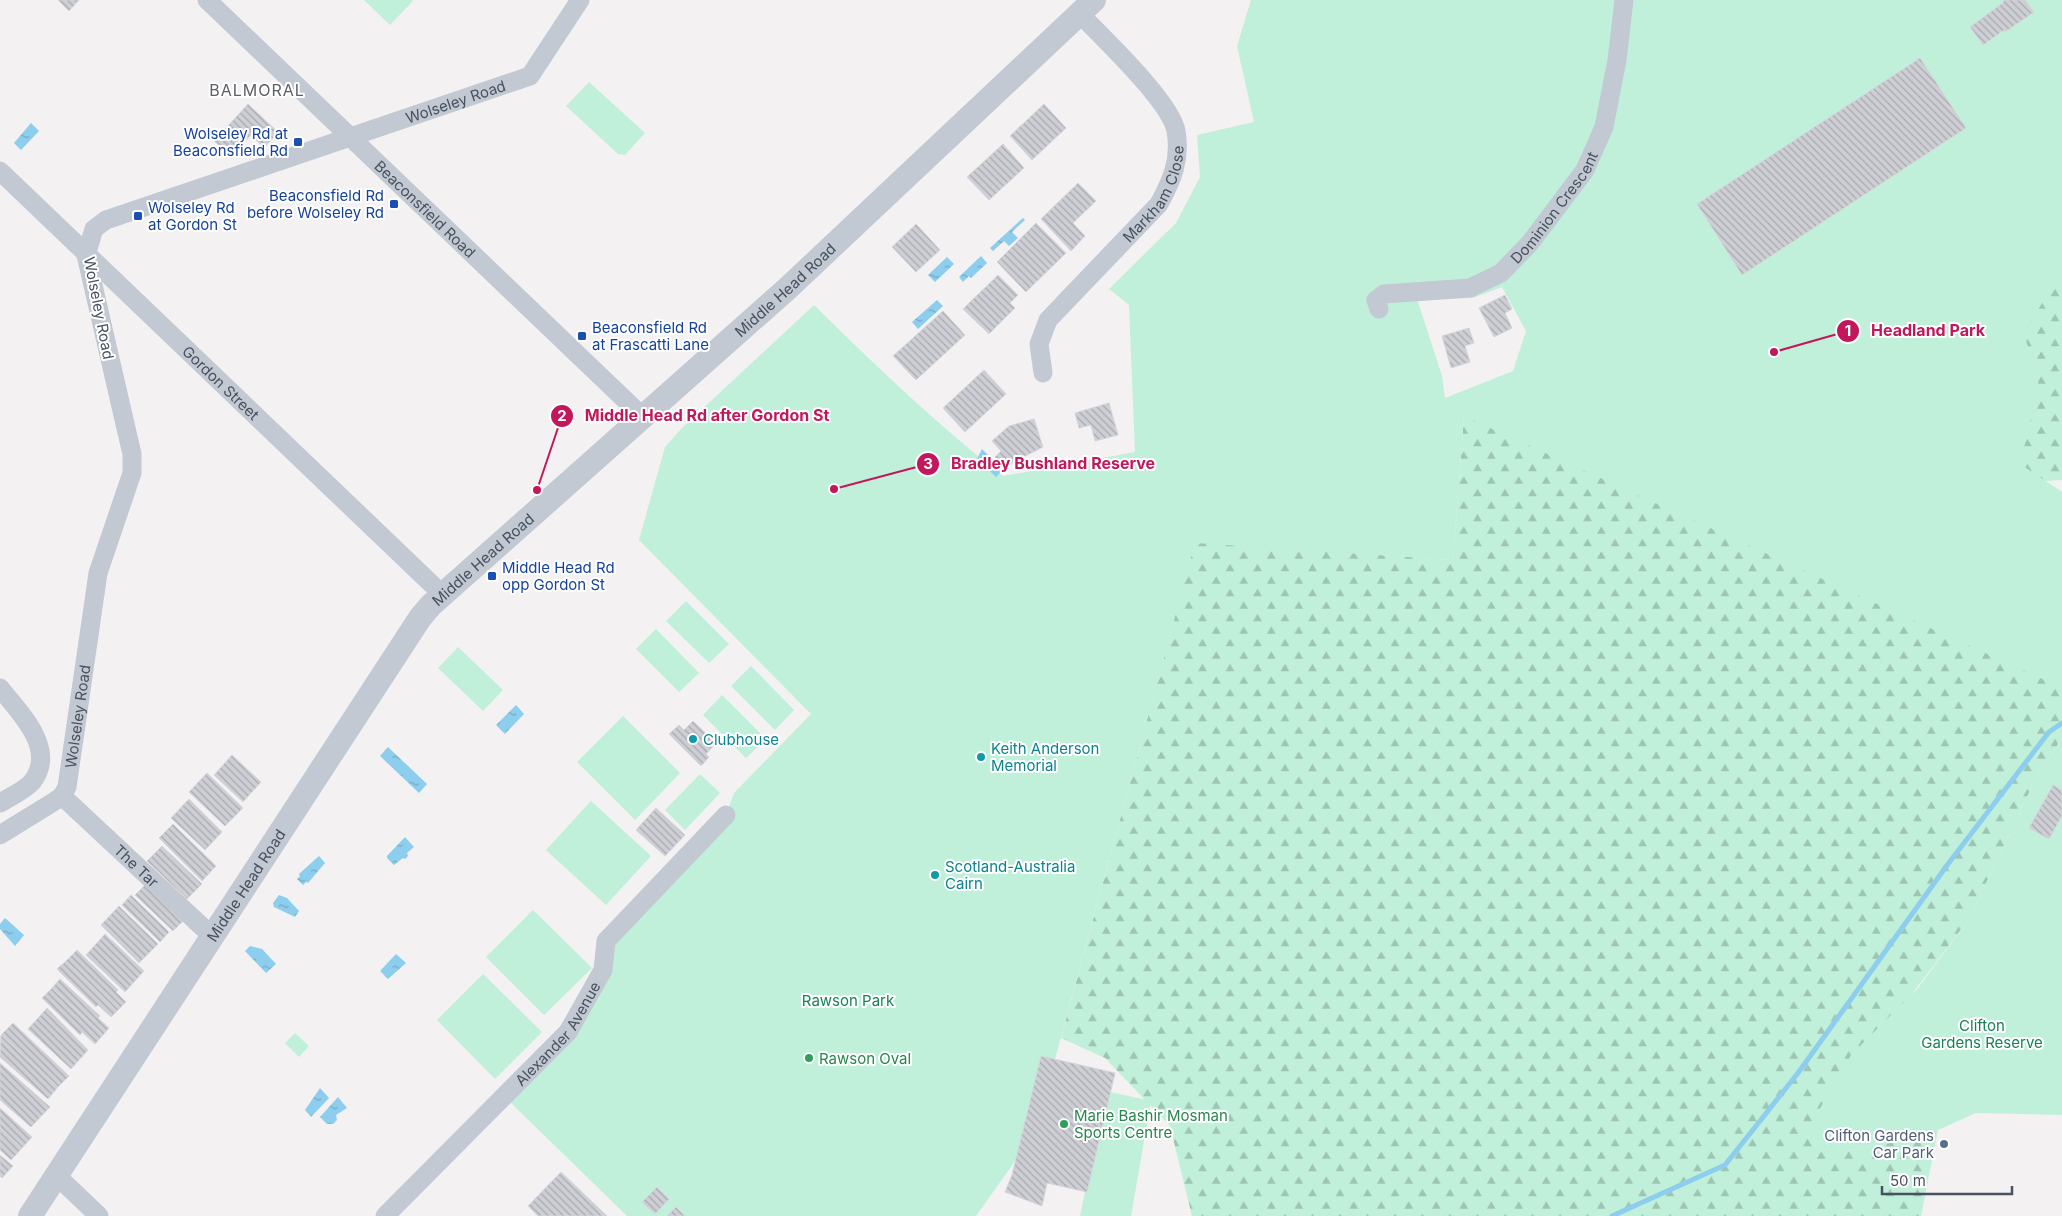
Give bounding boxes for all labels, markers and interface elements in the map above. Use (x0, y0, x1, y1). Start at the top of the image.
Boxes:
street label: Wolseley Road (403, 76, 508, 127)
district label: BALMORAL (209, 80, 305, 100)
place label: Wolseley Rd at Beaconsfield Rd (173, 124, 288, 160)
marker: Wolseley Rd at Beaconsfield Rd (292, 136, 304, 148)
street label: Markham Close (1118, 145, 1187, 246)
street label: Dominion Crescent (1506, 148, 1602, 267)
street label: Beaconsfield Road (371, 156, 480, 261)
place label: Beaconsfield Rd before Wolseley Rd (247, 186, 384, 222)
place label: Wolseley Rd at Gordon St (148, 198, 237, 234)
marker: Beaconsfield Rd before Wolseley Rd (388, 198, 400, 210)
marker: Wolseley Rd at Gordon St (132, 210, 144, 222)
street label: Middle Head Road (730, 239, 839, 341)
street label: Wolseley Road (80, 255, 118, 361)
callout: Headland Park (1836, 315, 1995, 346)
place label: Beaconsfield Rd at Frascatti Lane (592, 318, 709, 354)
text: Headland Park (1871, 320, 1986, 340)
text: 1 (1845, 321, 1851, 340)
marker: Beaconsfield Rd at Frascatti Lane (576, 330, 588, 342)
street label: Gordon Street (179, 341, 264, 424)
callout: Middle Head Rd after Gordon St (549, 400, 839, 431)
text: Middle Head Rd after Gordon St (585, 405, 829, 425)
text: 2 (557, 406, 567, 425)
callout: Bradley Bushland Reserve (916, 448, 1165, 479)
text: Bradley Bushland Reserve (951, 453, 1155, 473)
text: 3 (923, 454, 933, 473)
street label: Middle Head Road (428, 509, 538, 610)
place label: Middle Head Rd opp Gordon St (502, 558, 615, 594)
marker: Middle Head Rd opp Gordon St (486, 570, 498, 582)
street label: Wolseley Road (60, 663, 94, 769)
place label: Clubhouse (703, 730, 779, 749)
marker: Clubhouse (687, 733, 699, 745)
place label: Keith Anderson Memorial (991, 739, 1099, 775)
marker: Keith Anderson Memorial (975, 751, 987, 763)
street label: Middle Head Road (202, 825, 289, 945)
street label: The Tar (110, 840, 163, 891)
place label: Scotland-Australia Cairn (945, 857, 1075, 893)
marker: Scotland-Australia Cairn (929, 869, 941, 881)
street label: Alexander Avenue (511, 978, 604, 1090)
park label: Rawson Park (802, 991, 895, 1010)
park label: Clifton Gardens Reserve (1921, 1016, 2043, 1052)
place label: Rawson Oval (819, 1049, 911, 1068)
marker: Rawson Oval (803, 1052, 815, 1064)
place label: Marie Bashir Mosman Sports Centre (1074, 1106, 1228, 1142)
marker: Marie Bashir Mosman Sports Centre (1058, 1118, 1070, 1130)
place label: Clifton Gardens Car Park (1824, 1126, 1935, 1162)
marker: Clifton Gardens Car Park (1938, 1138, 1950, 1150)
scale bar (1882, 1164, 2012, 1196)
text: 50 m (1890, 1171, 1926, 1190)

